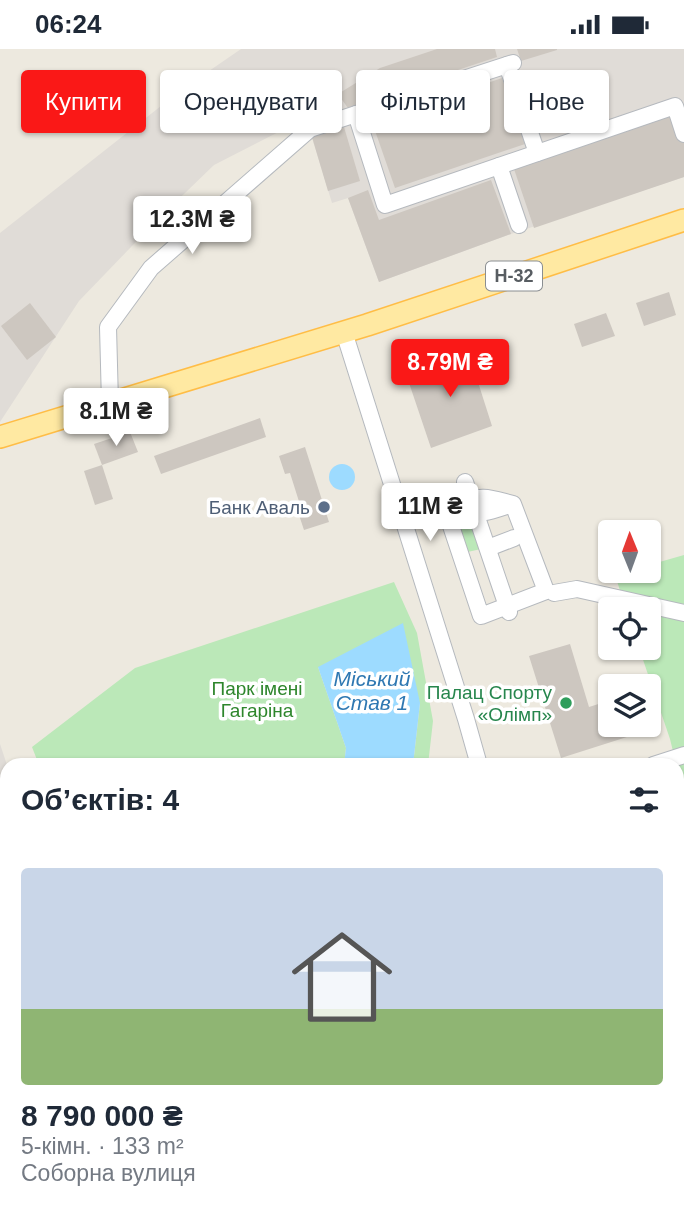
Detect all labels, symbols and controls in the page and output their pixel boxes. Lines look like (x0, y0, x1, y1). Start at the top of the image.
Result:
text: 06:24 (35, 9, 102, 39)
chip: Купити (21, 70, 146, 133)
chip: Орендувати (160, 70, 342, 133)
chip: Фільтри (356, 70, 490, 133)
chip: Нове (504, 70, 609, 133)
pin: 12.3M ₴ (127, 197, 257, 256)
text: 12.3M ₴ (149, 206, 235, 232)
road number: Н-32 (486, 261, 542, 291)
pin: 8.79M ₴ (385, 339, 515, 399)
text: 8.79M ₴ (407, 349, 493, 375)
pin: 8.1M ₴ (59, 389, 173, 448)
text: 8.1M ₴ (80, 398, 152, 424)
pin: 11M ₴ (381, 483, 479, 543)
text: 11M ₴ (397, 493, 463, 519)
place label: Банк Аваль (209, 497, 310, 518)
marker: Банк Аваль (316, 499, 332, 515)
north arrow (598, 520, 662, 583)
map controls (598, 520, 661, 737)
button: locate (598, 597, 661, 660)
water label: Міський Став 1 (334, 667, 411, 714)
button: layers (598, 674, 661, 737)
park label: Парк імені Гагаріна (212, 678, 302, 721)
place label: Палац Спорту «Олімп» (427, 682, 552, 725)
marker: Палац Спорту «Олімп» (558, 695, 574, 711)
icon: filters (625, 781, 663, 819)
text: Об’єктів: 4 (21, 783, 179, 816)
icon: home (279, 914, 405, 1040)
text: 8 790 000 ₴ (21, 1099, 183, 1132)
text: 5-кімн. · 133 m² (21, 1133, 184, 1159)
text: Соборна вулиця (21, 1160, 196, 1186)

